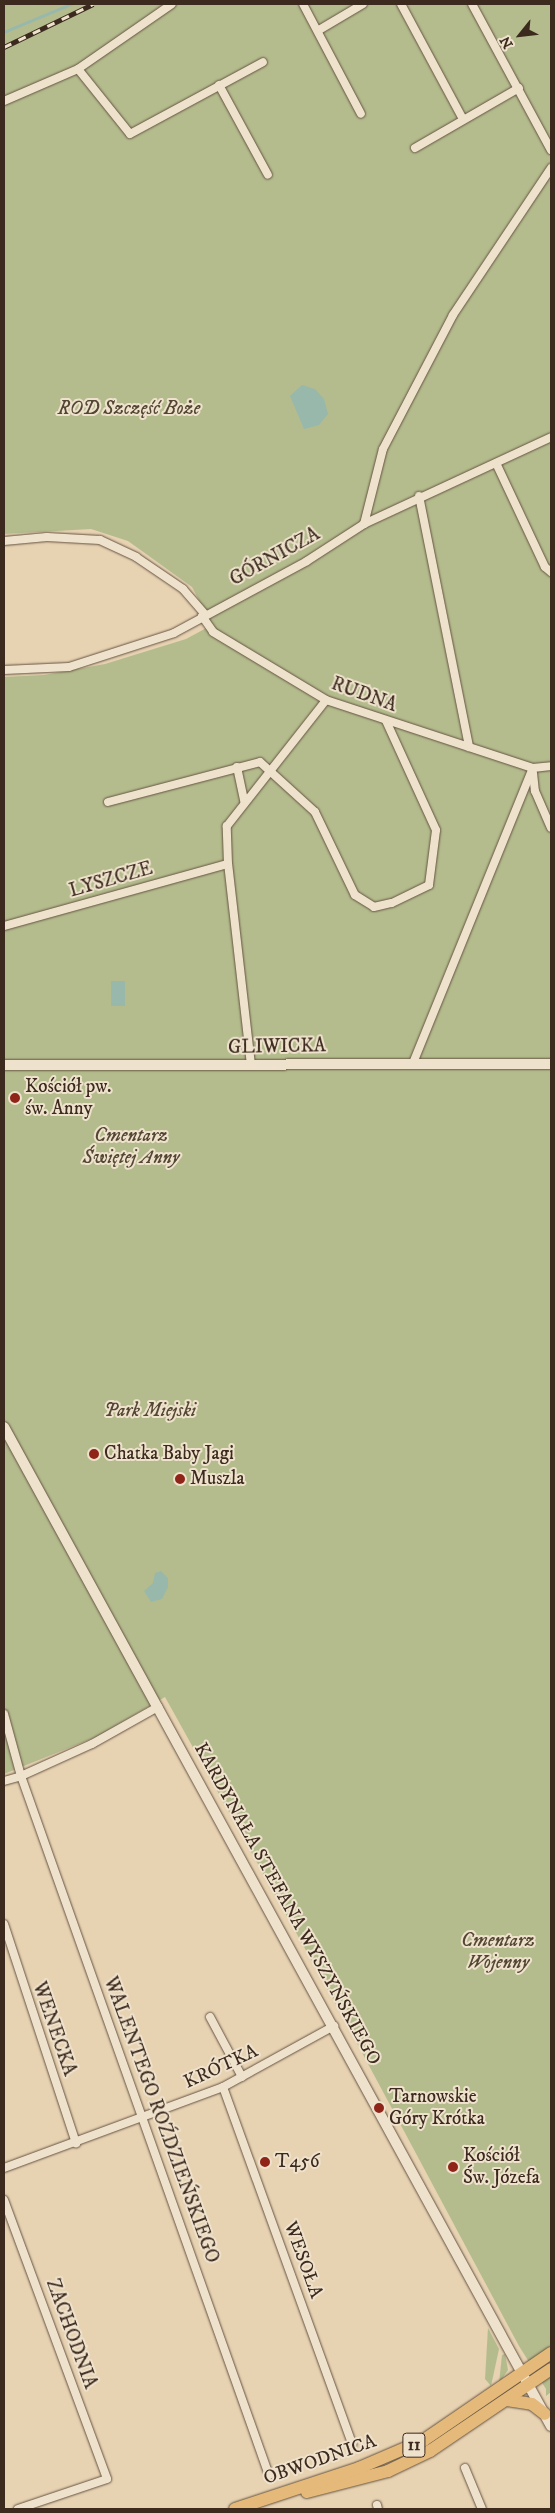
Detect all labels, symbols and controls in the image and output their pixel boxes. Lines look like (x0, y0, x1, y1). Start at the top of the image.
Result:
north arrow (495, 10, 545, 60)
text: N (496, 33, 518, 52)
park label: ROD Szczęść Boże (58, 398, 200, 420)
street label: GÓRNICZA (226, 523, 324, 591)
street label: RUDNA (328, 673, 400, 717)
street label: LYSZCZE (67, 857, 155, 903)
street label: GLIWICKA (228, 1035, 326, 1059)
place label: Kościół pw. św. Anny (25, 1076, 112, 1120)
marker: Kościół pw. św. Anny (9, 1092, 21, 1104)
park label: Cmentarz Świętej Anny (82, 1125, 180, 1169)
park label: Park Miejski (104, 1400, 196, 1422)
place label: Chatka Baby Jagi (104, 1443, 234, 1465)
marker: Chatka Baby Jagi (88, 1448, 100, 1460)
place label: Muszla (190, 1468, 245, 1490)
marker: Muszla (174, 1473, 186, 1485)
street label: KARDYNAŁA STEFANA WYSZYŃSKIEGO (189, 1739, 385, 2069)
park label: Cmentarz Wojenny (461, 1930, 535, 1974)
street label: WALENTEGO ROŹDZIEŃSKIEGO (98, 1974, 224, 2266)
street label: WENECKA (27, 1979, 81, 2079)
street label: KRÓTKA (180, 2040, 262, 2094)
place label: Tarnowskie Góry Krótka (389, 2086, 485, 2130)
marker: Tarnowskie Góry Krótka (373, 2102, 385, 2114)
place label: Kościół Św. Józefa (463, 2145, 540, 2189)
place label: T456 (275, 2151, 320, 2173)
marker: T456 (259, 2156, 271, 2168)
marker: Kościół Św. Józefa (447, 2161, 459, 2173)
street label: WESOŁA (279, 2218, 327, 2302)
street label: ZACHODNIA (41, 2276, 101, 2392)
street label: OBWODNICA (261, 2430, 379, 2490)
road number: 11 (402, 2430, 426, 2460)

